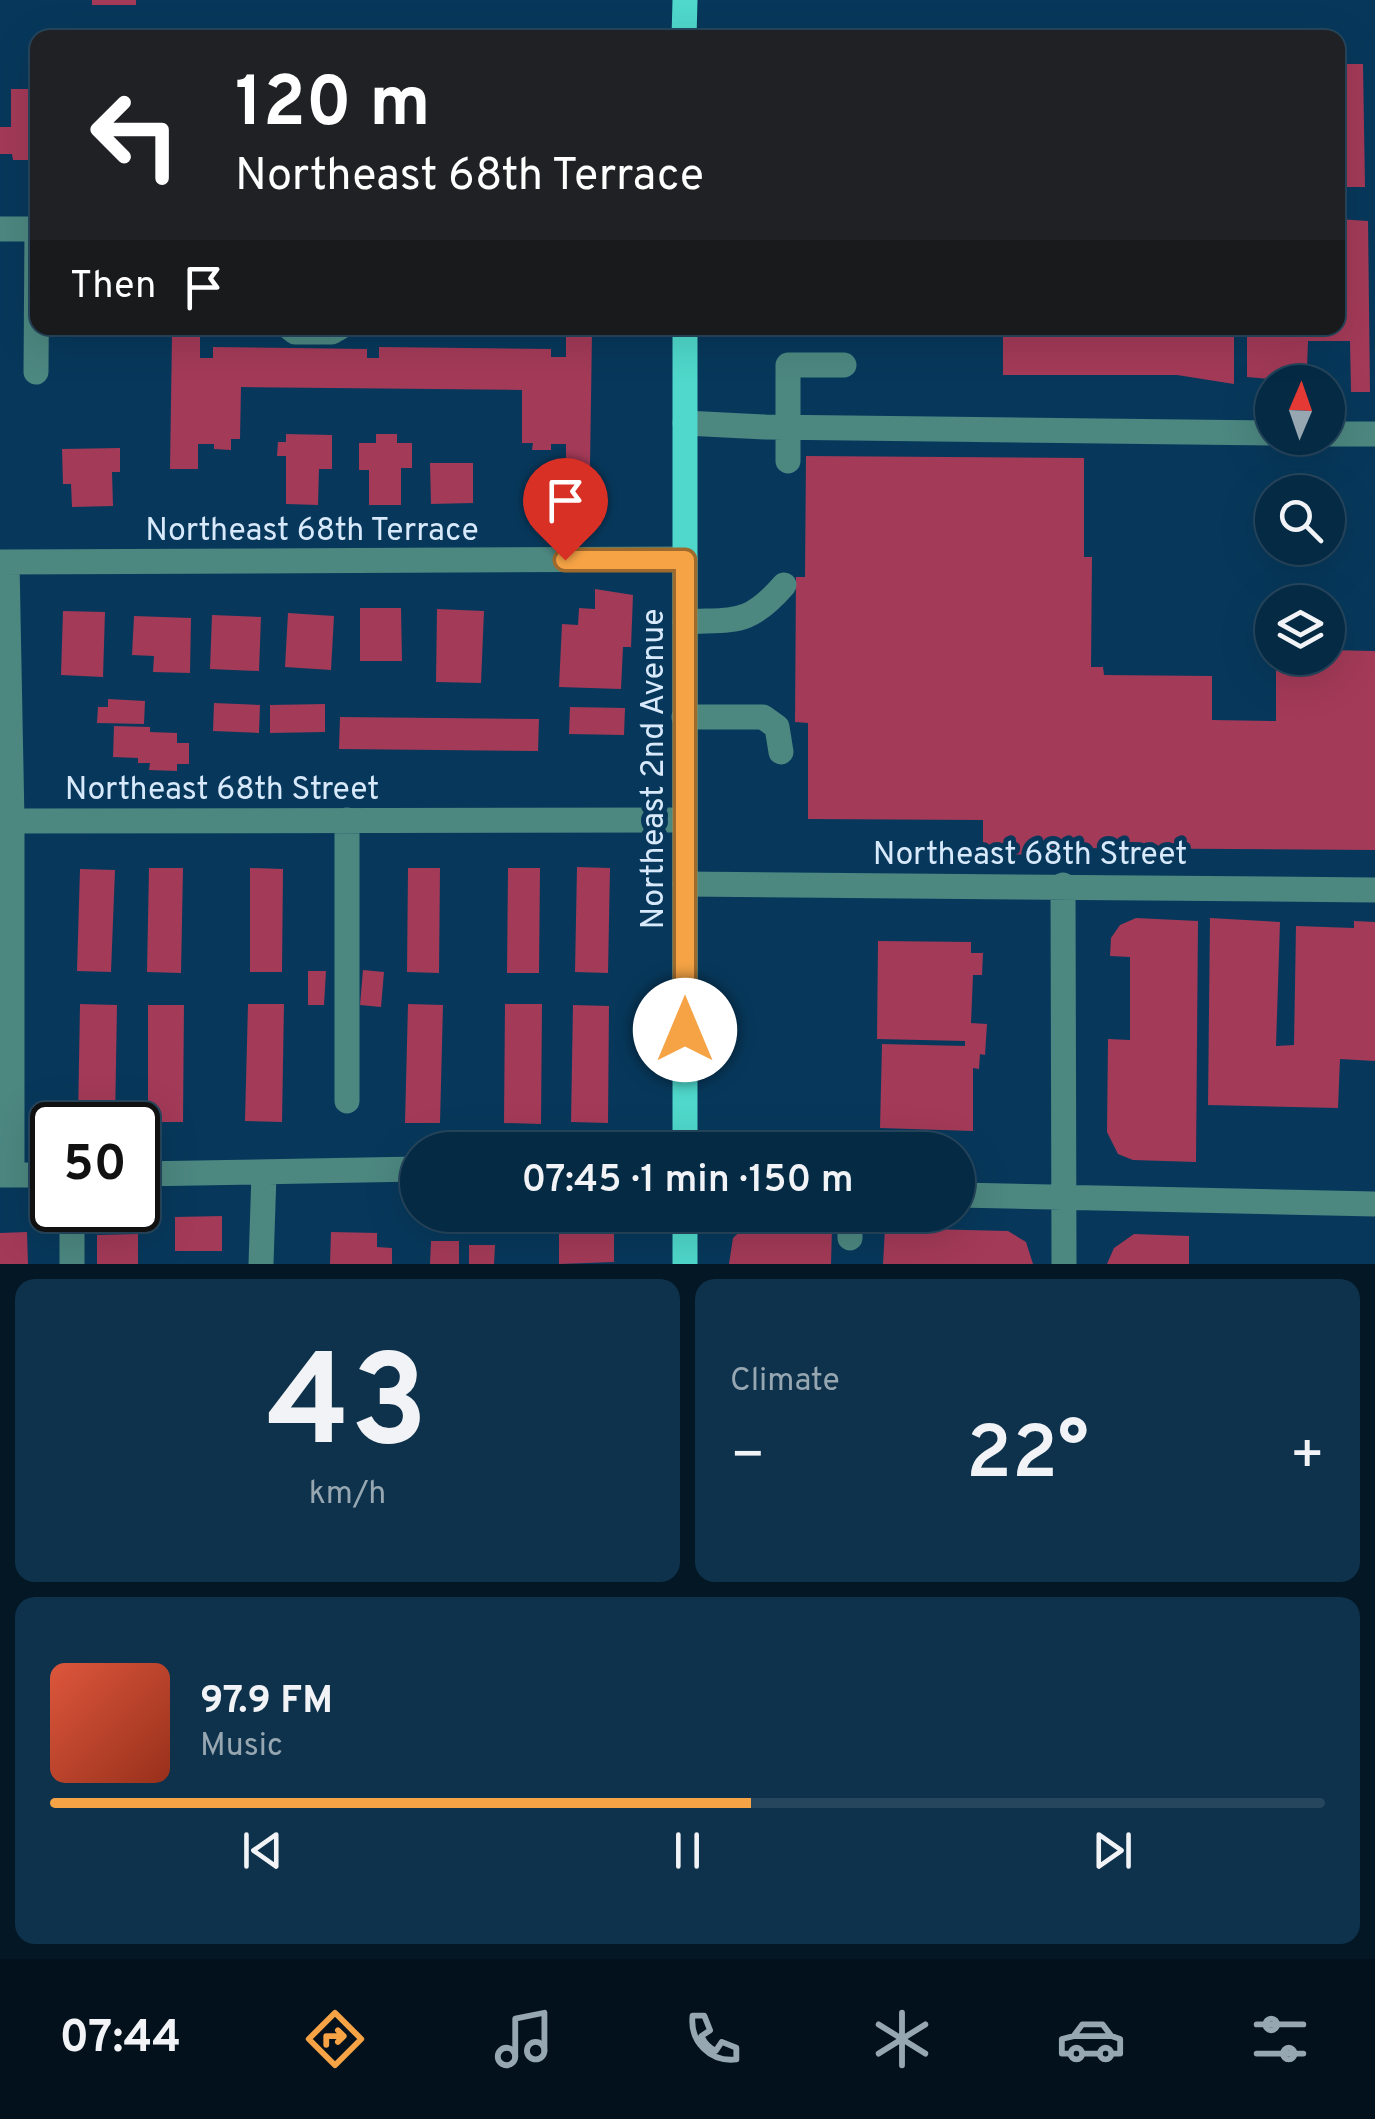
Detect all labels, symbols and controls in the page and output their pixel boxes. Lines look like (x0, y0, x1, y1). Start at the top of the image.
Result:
text: 120 m (235, 62, 431, 151)
icon: left (70, 70, 200, 200)
text: Northeast 68th Terrace (235, 149, 704, 206)
icon: arrive (176, 260, 231, 315)
text: Then (70, 263, 156, 312)
north arrow (1255, 365, 1345, 455)
map controls (1255, 365, 1345, 675)
pin (523, 458, 608, 561)
icon: arrive (538, 473, 593, 528)
button: search (1255, 475, 1345, 565)
street label: Northeast 68th Terrace (145, 512, 479, 552)
button: layers (1255, 585, 1345, 675)
street label: Northeast 2nd Avenue (635, 609, 675, 929)
street label: Northeast 68th Street (65, 771, 379, 811)
street label: Northeast 68th Street (873, 836, 1187, 876)
position arrow (633, 978, 737, 1082)
speed limit sign: 50 (30, 1102, 160, 1232)
text: 07:45 · 1 min · 150 m (521, 1157, 854, 1206)
text: 43 (267, 1327, 428, 1492)
text: Climate (730, 1362, 840, 1402)
text: 22° (966, 1410, 1089, 1505)
text: − (730, 1423, 765, 1493)
text: + (1290, 1423, 1325, 1493)
text: km/h (309, 1475, 386, 1515)
text: 97.9 FM (200, 1678, 333, 1727)
text: Music (200, 1727, 283, 1767)
icon: previous (235, 1823, 290, 1878)
icon: pause (660, 1823, 715, 1878)
icon: next (1085, 1823, 1140, 1878)
icon: directions (300, 2004, 370, 2074)
icon: music (489, 2004, 559, 2074)
icon: phone (678, 2004, 748, 2074)
icon: climate (867, 2004, 937, 2074)
icon: car (1056, 2004, 1126, 2074)
icon: filters (1245, 2004, 1315, 2074)
text: 07:44 (60, 2011, 181, 2068)

